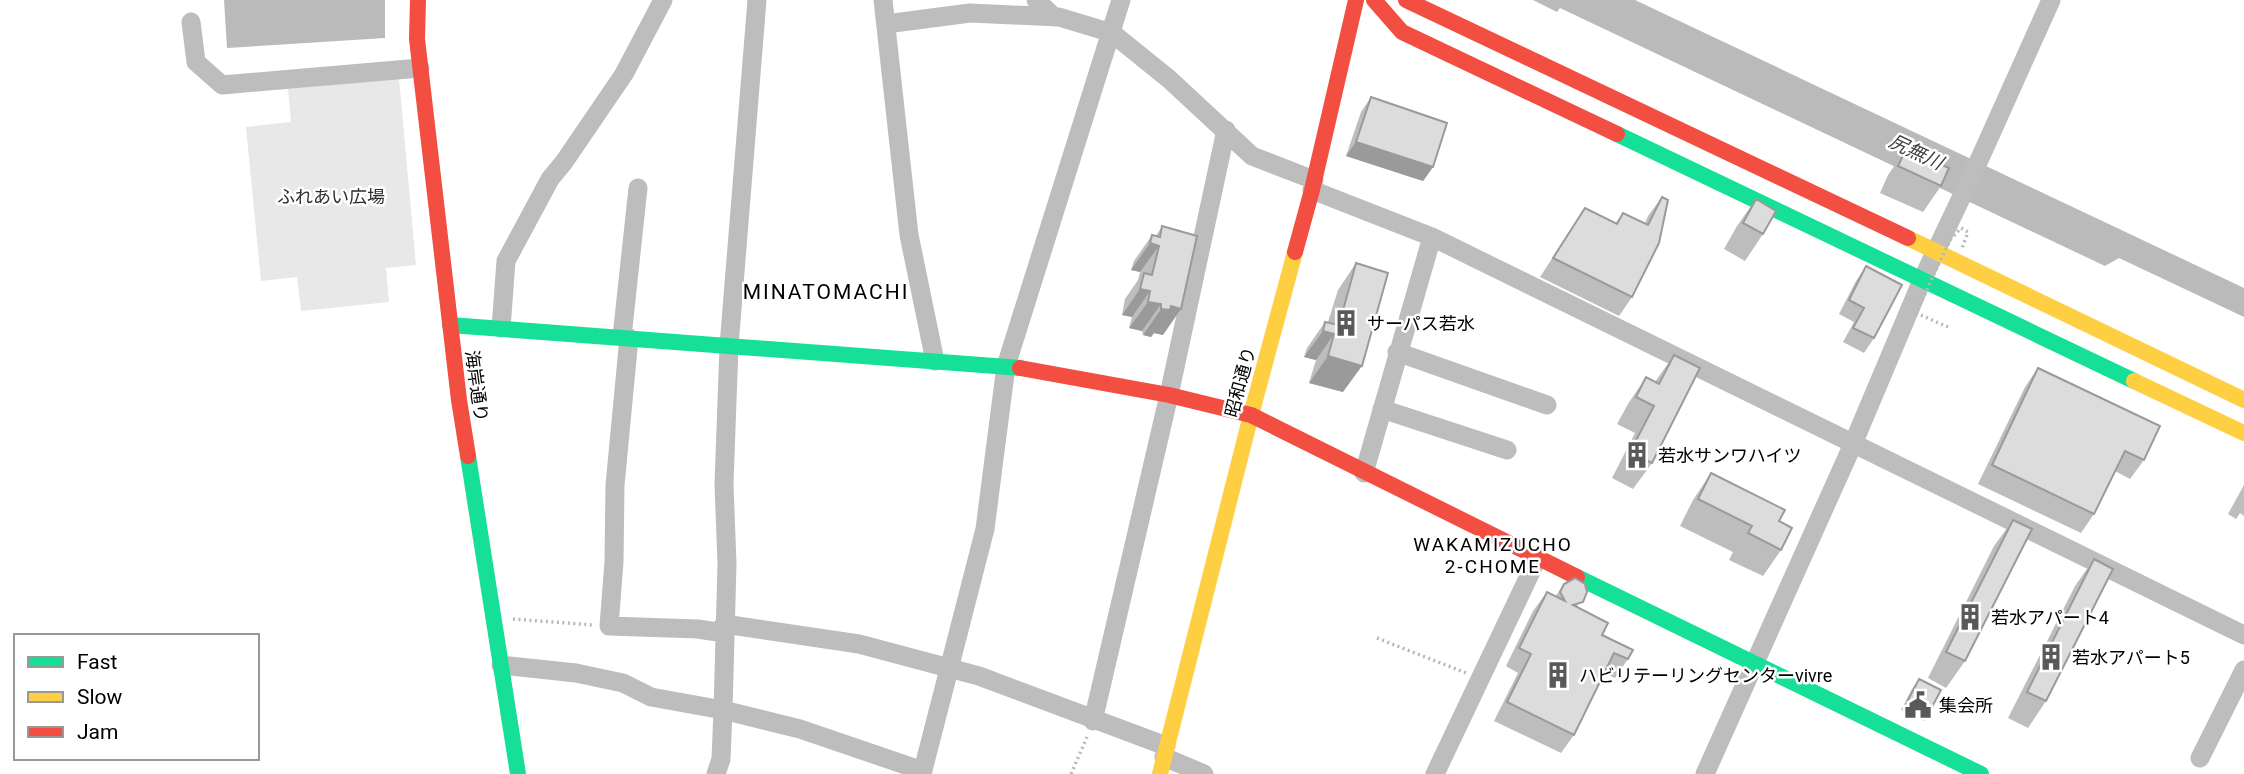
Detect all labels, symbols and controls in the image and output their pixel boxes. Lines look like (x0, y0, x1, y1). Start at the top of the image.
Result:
water label: 尻無川 (1885, 130, 1948, 175)
park label: ふれあい広場 (277, 186, 385, 207)
district label: MINATOMACHI (743, 280, 909, 304)
building icon: サーパス若水 (1331, 308, 1361, 338)
place label: サーパス若水 (1367, 313, 1475, 334)
street label: 昭和通り (1221, 345, 1259, 419)
street label: 海岸通り (462, 349, 492, 423)
building icon: 若水サンワハイツ (1622, 440, 1652, 470)
place label: 若水サンワハイツ (1658, 445, 1801, 466)
district label: WAKAMIZUCHO 2-CHOME (1413, 533, 1573, 578)
building icon: 若水アパート4 (1955, 602, 1985, 632)
place label: 若水アパート4 (1991, 607, 2109, 628)
legend (14, 634, 259, 760)
building icon: 若水アパート5 (2036, 642, 2066, 672)
place label: 若水アパート5 (2072, 647, 2190, 668)
text: Fast (77, 650, 118, 674)
building icon: ハビリテーリングセンターvivre (1543, 660, 1573, 690)
place label: ハビリテーリングセンターvivre (1579, 665, 1832, 686)
text: Slow (77, 685, 123, 709)
public building icon: 集会所 (1903, 690, 1933, 720)
place label: 集会所 (1939, 695, 1993, 716)
text: Jam (77, 720, 118, 744)

